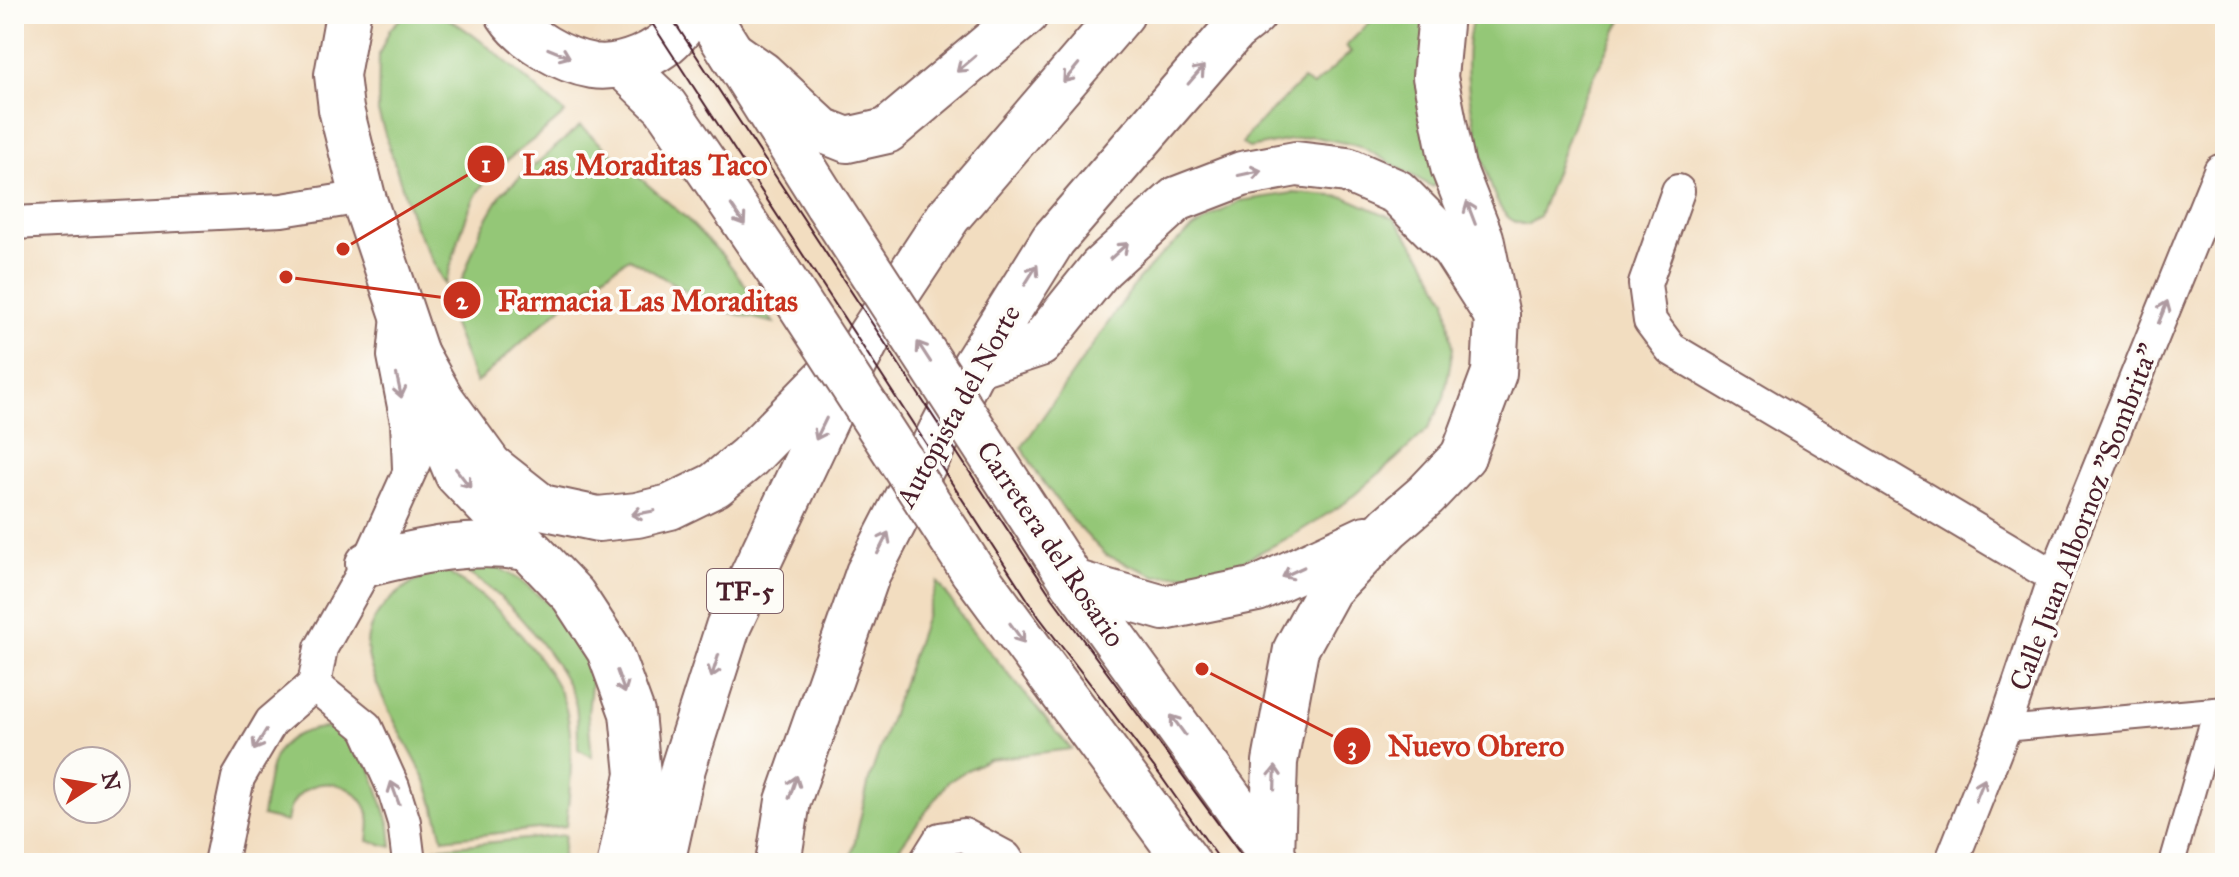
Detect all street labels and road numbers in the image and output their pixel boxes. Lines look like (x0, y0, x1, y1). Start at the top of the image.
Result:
street label: Autopista del Norte (887, 299, 1028, 514)
street label: Calle Juan Albornoz "Sombrita" (2002, 339, 2166, 695)
street label: Carretera del Rosario (969, 434, 1133, 654)
road number: TF-5 (707, 569, 783, 613)

